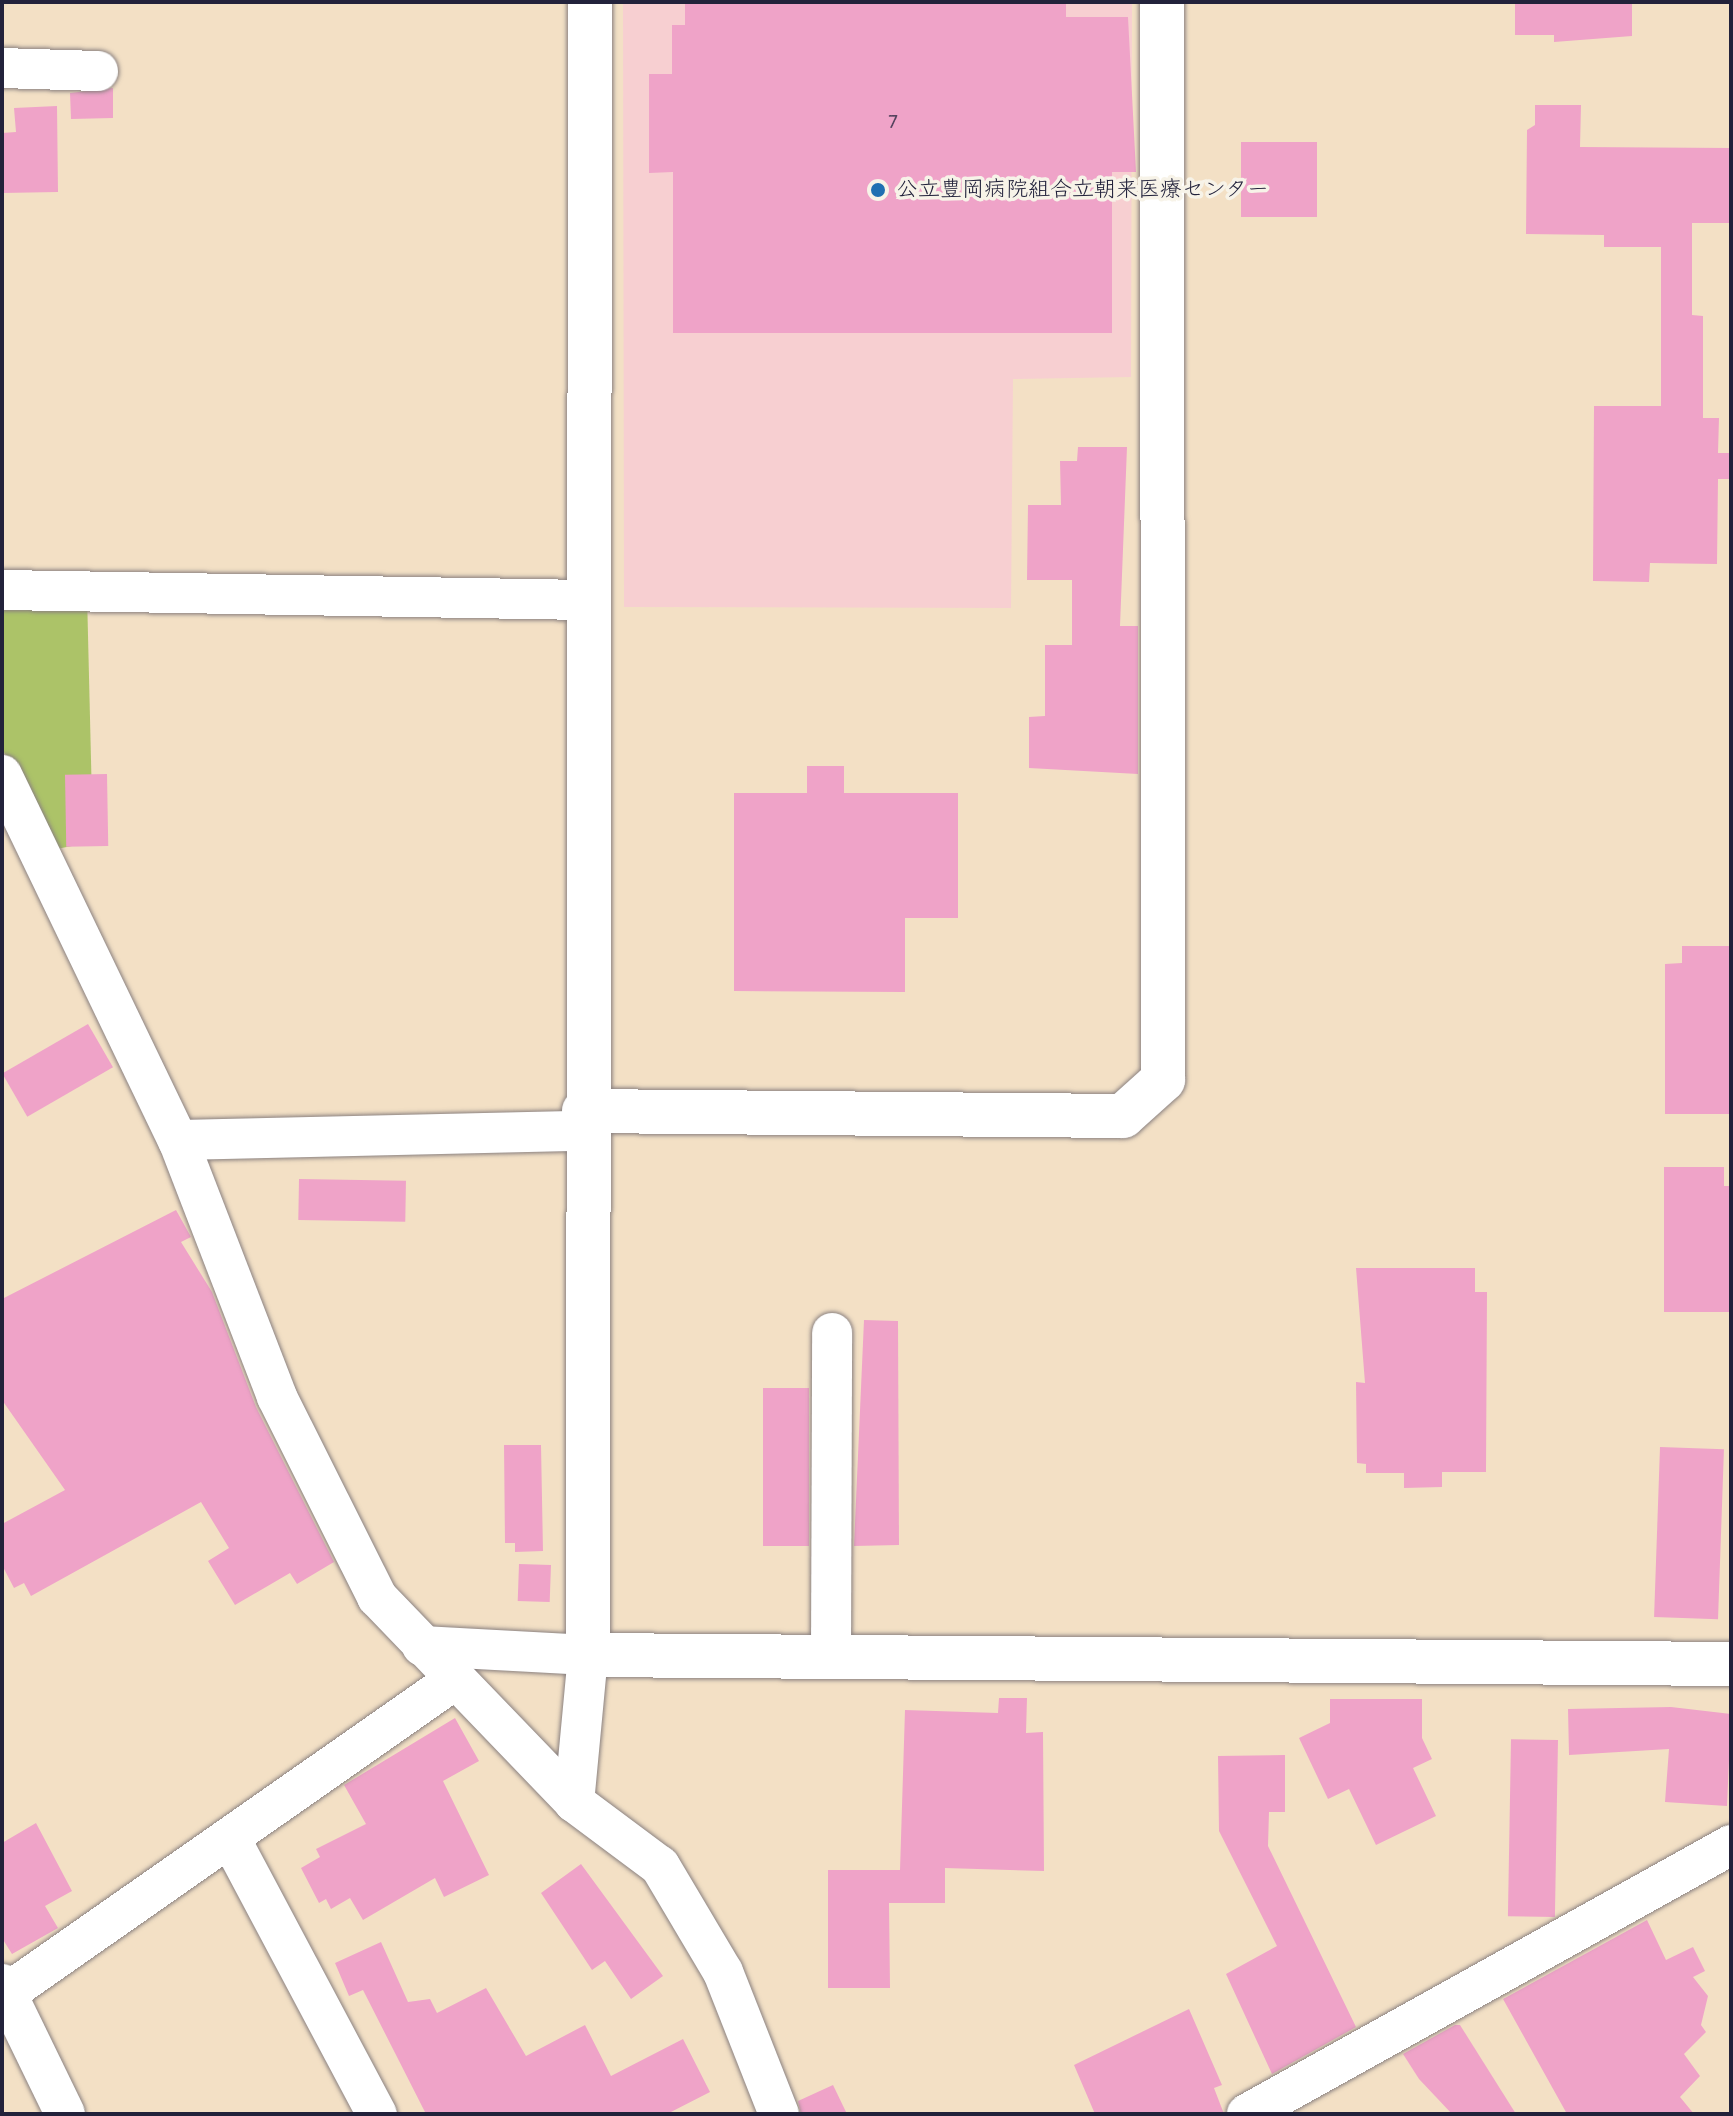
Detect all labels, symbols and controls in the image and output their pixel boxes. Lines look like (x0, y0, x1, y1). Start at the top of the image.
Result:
house number: 7 (888, 112, 898, 134)
place label: 公立豊岡病院組合立朝来医療センター (896, 177, 1270, 203)
marker: 公立豊岡病院組合立朝来医療センター (867, 179, 889, 201)

